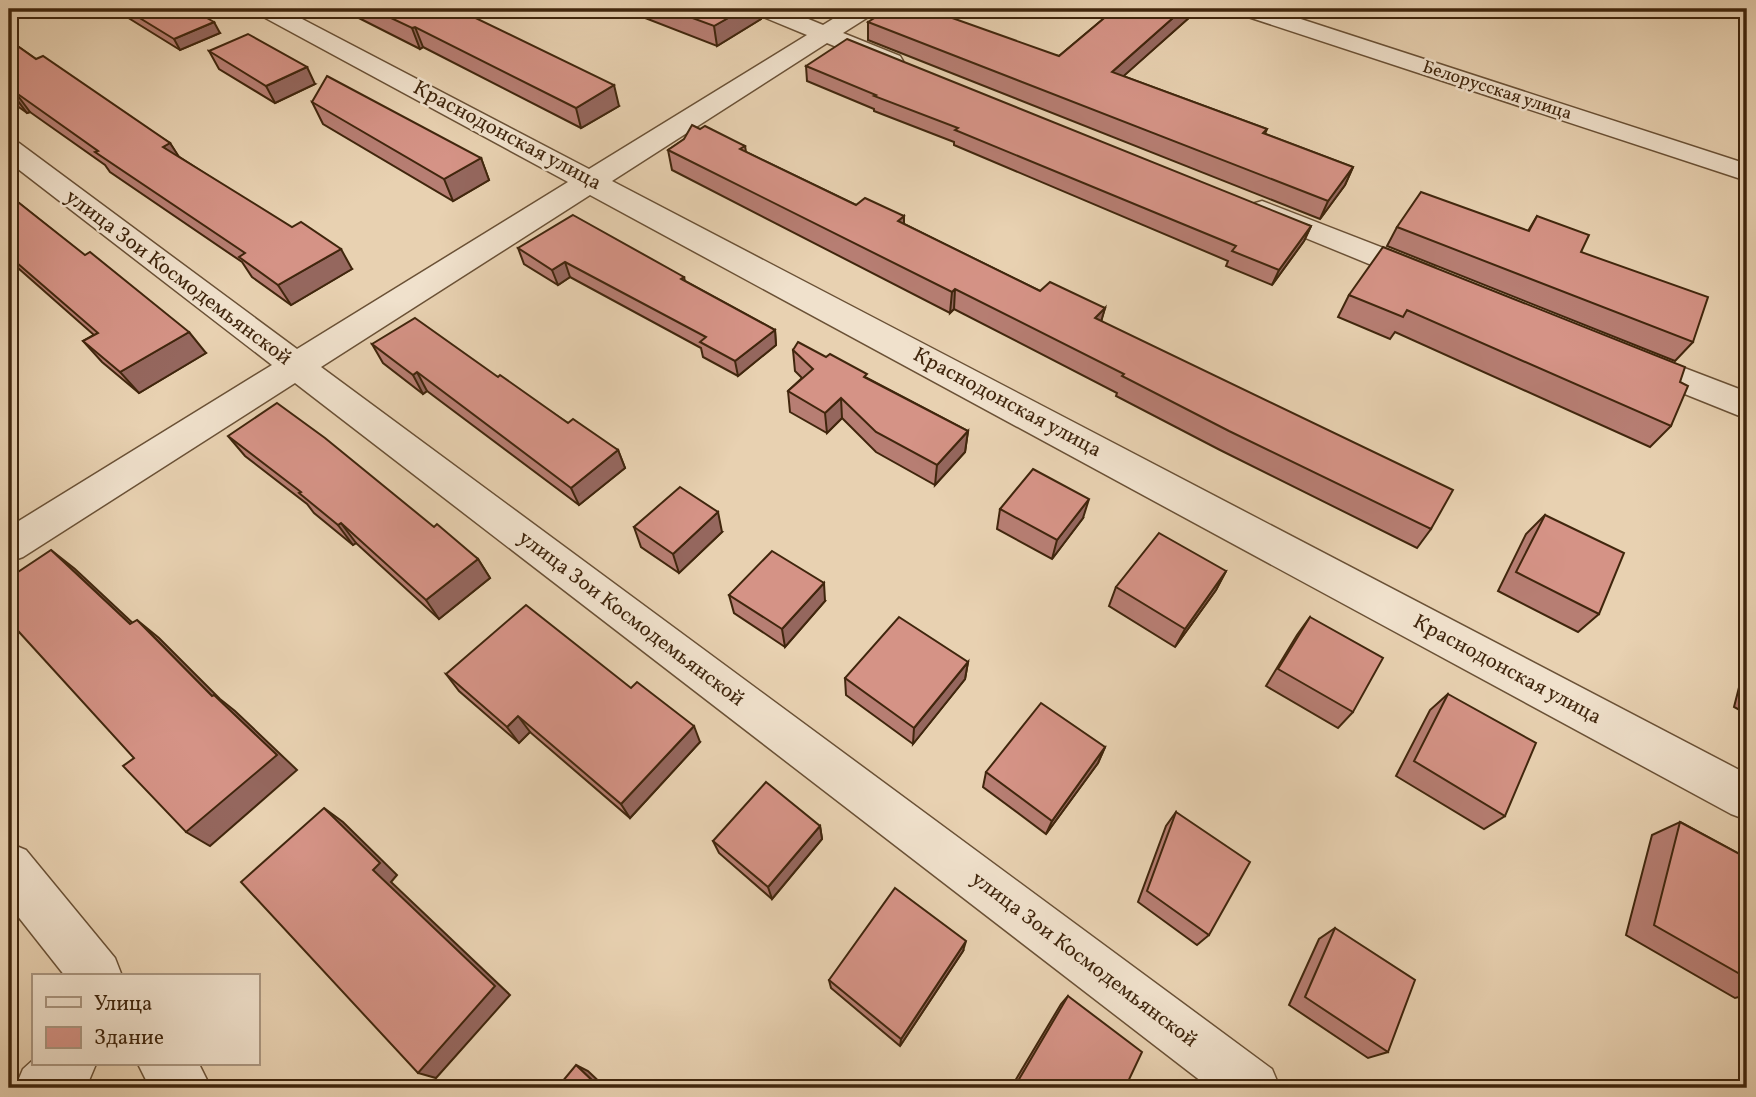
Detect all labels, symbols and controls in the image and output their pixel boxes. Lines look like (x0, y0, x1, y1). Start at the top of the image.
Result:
street label: Белорусская улица (1419, 55, 1575, 127)
street label: Краснодонская улица (408, 74, 606, 198)
street label: улица Зои Космодемьянской (59, 183, 298, 373)
street label: Краснодонская улица (908, 341, 1106, 465)
street label: улица Зои Космодемьянской (512, 524, 751, 714)
street label: Краснодонская улица (1408, 608, 1606, 732)
street label: улица Зои Космодемьянской (965, 865, 1204, 1055)
legend (32, 974, 259, 1066)
text: Улица (94, 990, 152, 1019)
text: Здание (94, 1024, 164, 1053)

